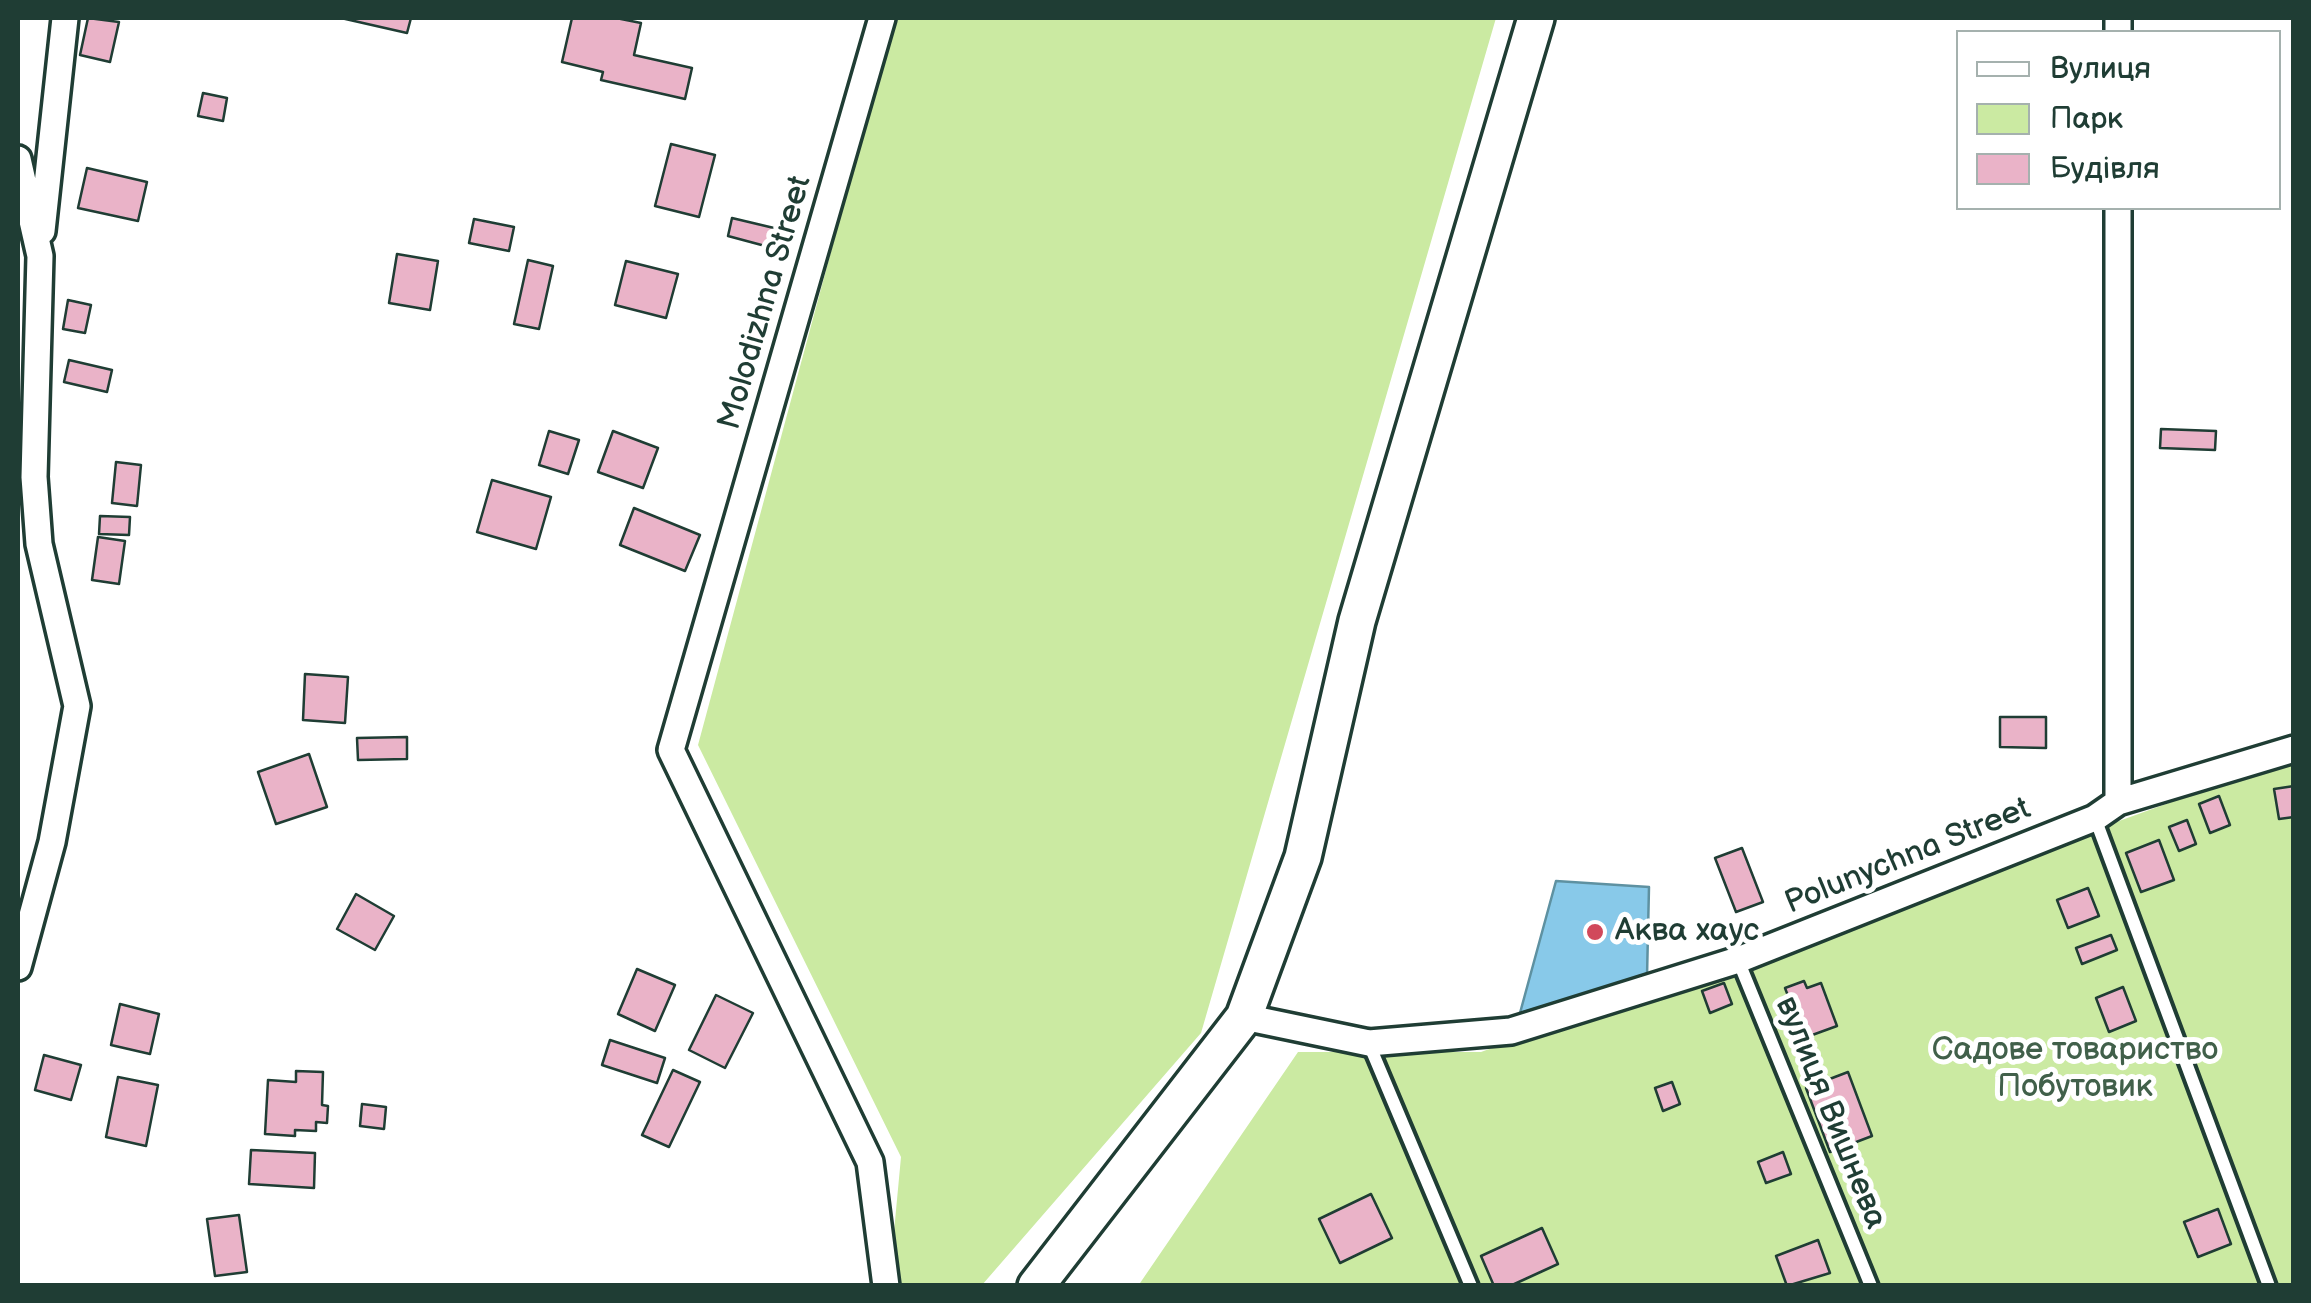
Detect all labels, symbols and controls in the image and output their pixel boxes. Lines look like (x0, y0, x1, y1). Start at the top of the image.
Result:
legend (1956, 30, 2281, 210)
text: Вулиця (2050, 51, 2151, 87)
text: Парк (2050, 101, 2123, 137)
text: Будівля (2050, 151, 2160, 187)
street label: Molodizhna Street (711, 172, 821, 434)
street label: Polunychna Street (1780, 790, 2036, 924)
place label: Аква хаус (1615, 913, 1759, 951)
marker: Аква хаус (1584, 921, 1606, 943)
street label: вулиця Вишнева (1766, 991, 1894, 1235)
park label: Садове товариство Побутовик (1932, 1032, 2218, 1107)

